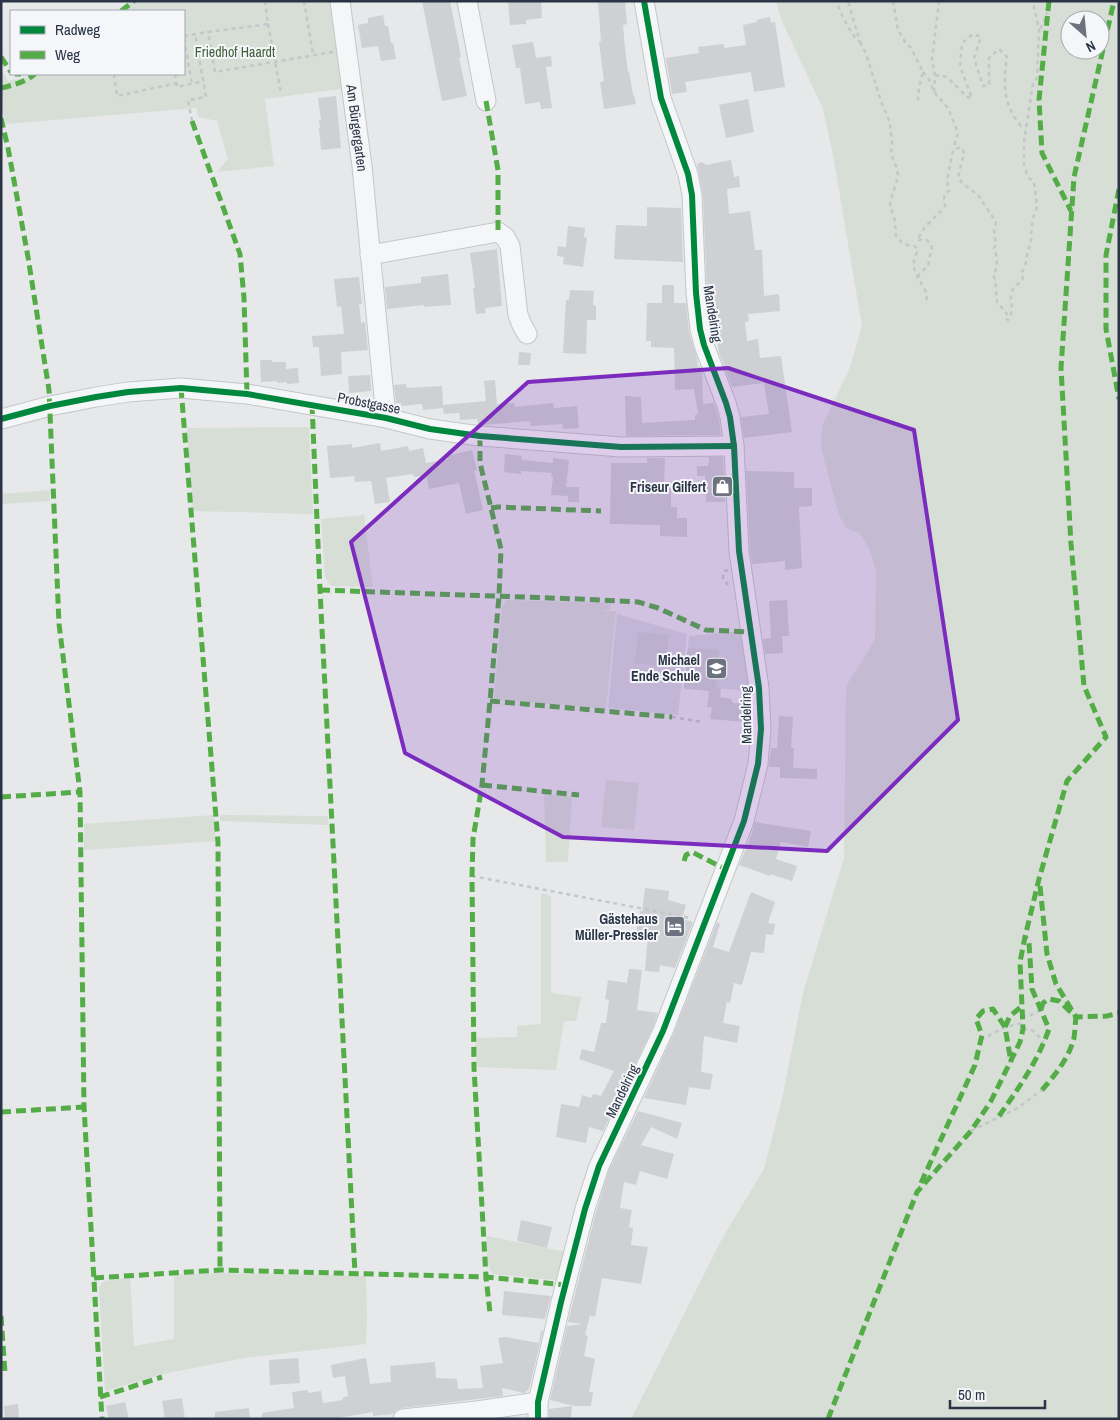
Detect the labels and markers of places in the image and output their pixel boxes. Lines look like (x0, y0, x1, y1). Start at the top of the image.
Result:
shop icon: Friseur Gilfert (710, 475, 734, 499)
place label: Friseur Gilfert (630, 478, 706, 496)
place label: Michael Ende Schule (631, 651, 700, 685)
school or university icon: Michael Ende Schule (704, 656, 728, 680)
place label: Gästehaus Müller-Pressler (575, 910, 659, 944)
hotel icon: Gästehaus Müller-Pressler (662, 915, 686, 939)

